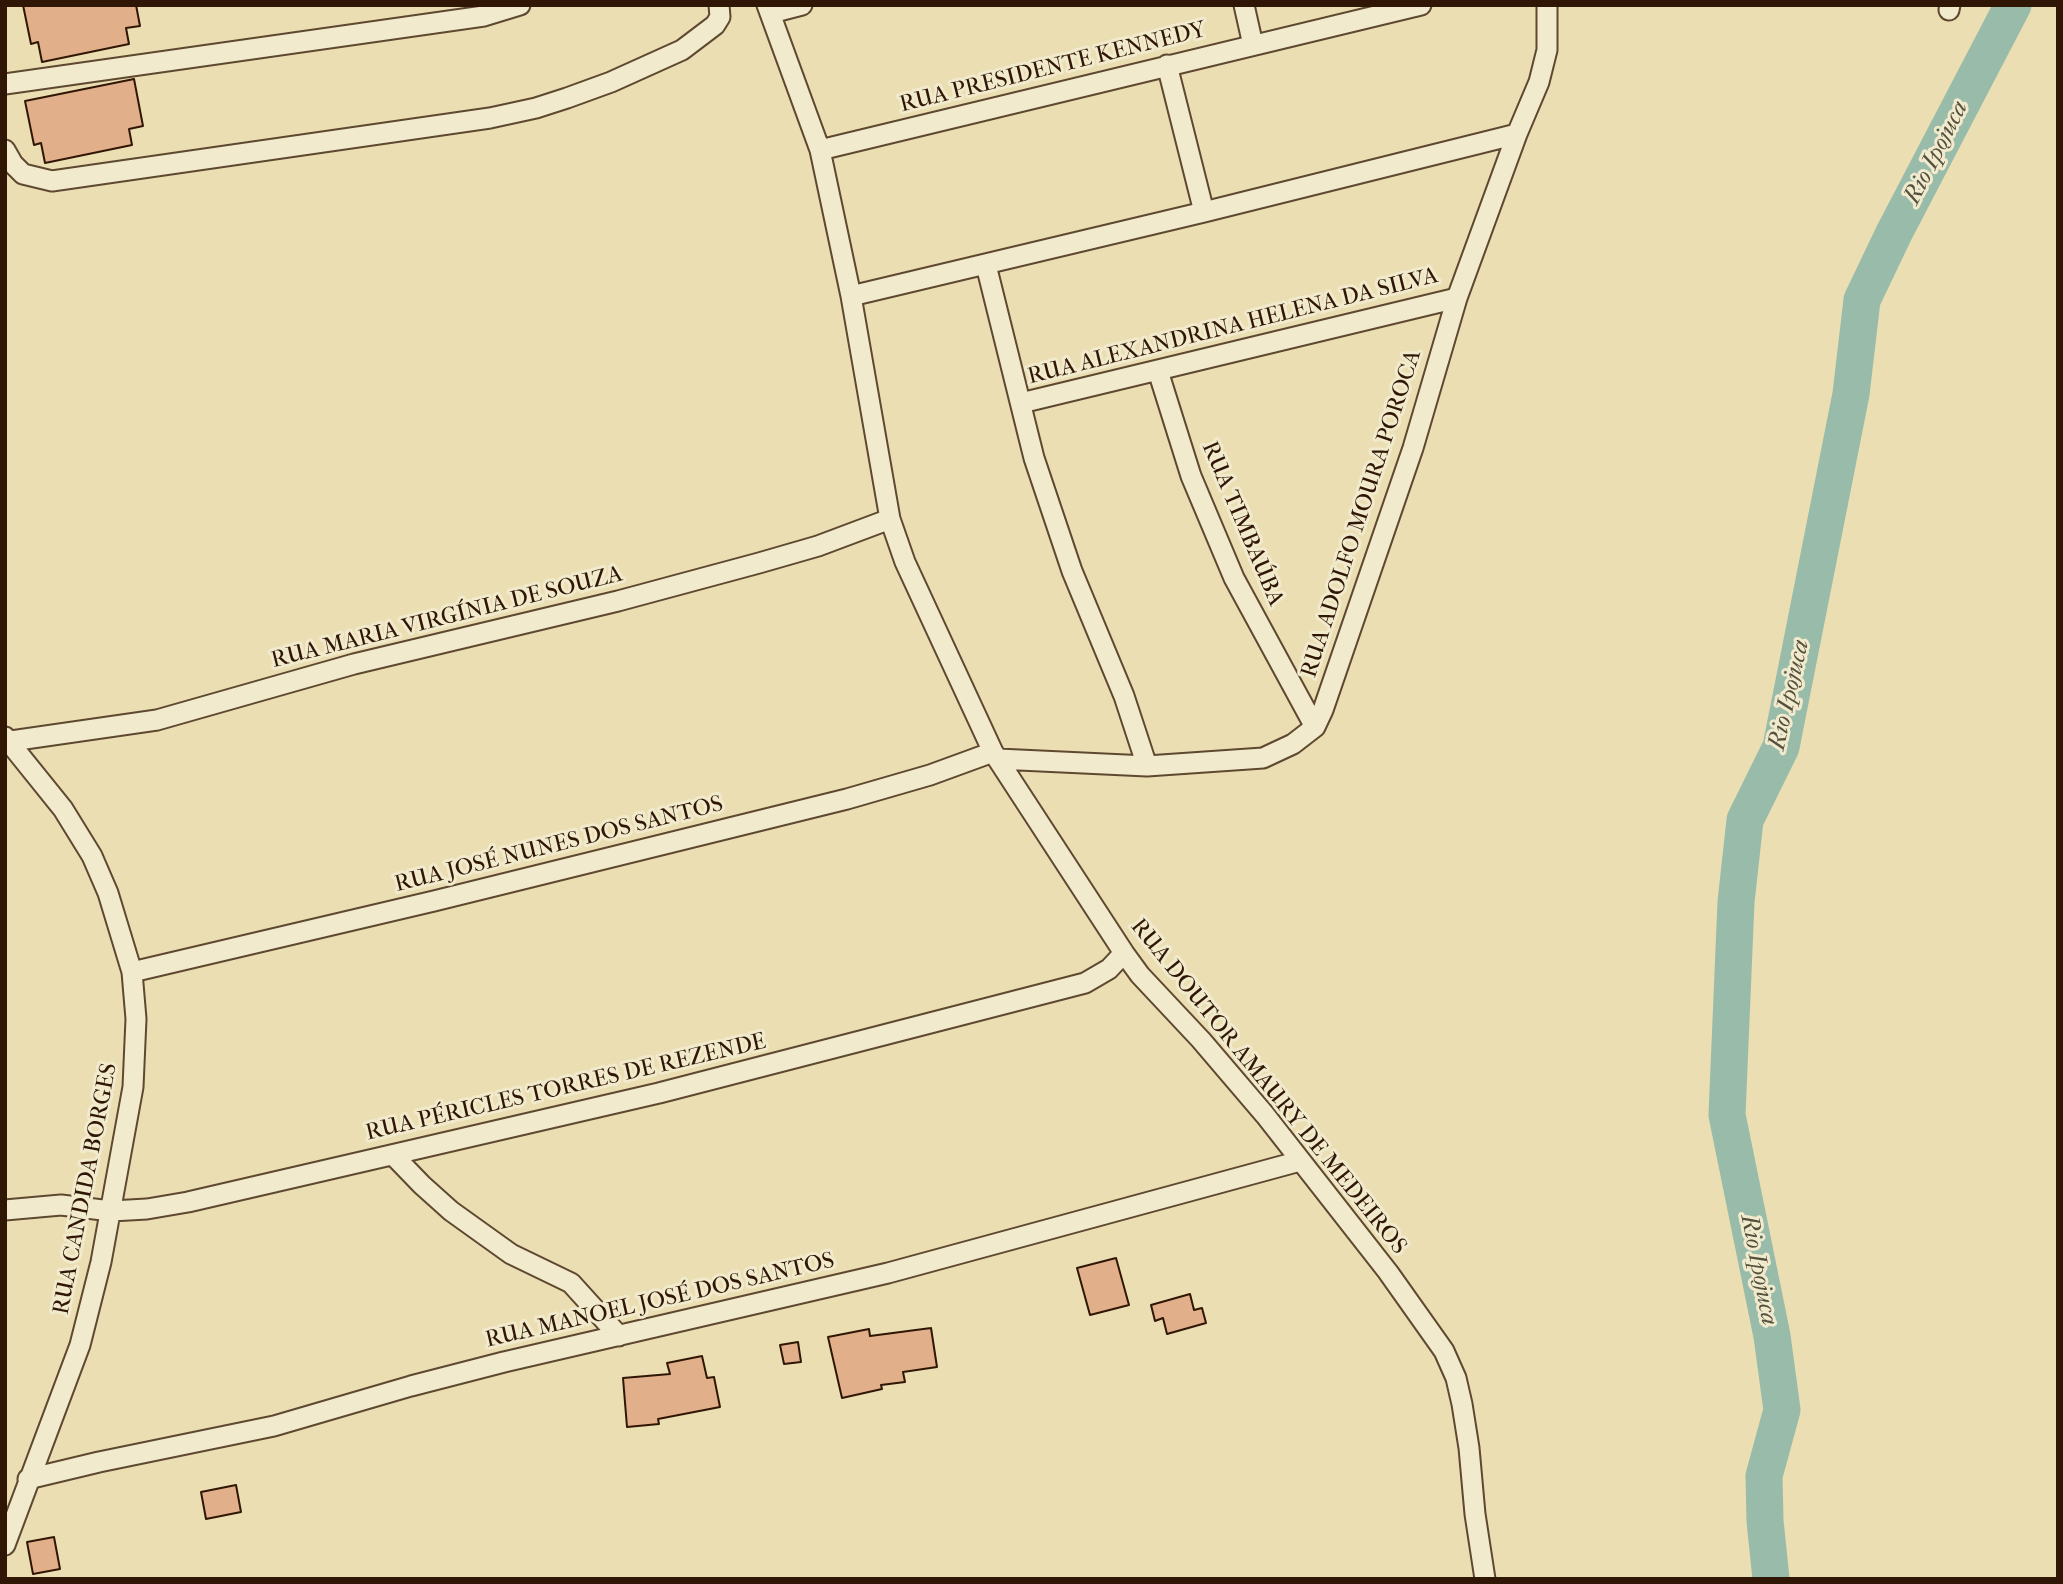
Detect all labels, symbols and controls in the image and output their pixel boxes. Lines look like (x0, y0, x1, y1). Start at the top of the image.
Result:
street label: RUA PRESIDENTE KENNEDY (897, 17, 1209, 119)
water label: Rio Ipojuca (1899, 97, 1975, 209)
street label: RUA ALEXANDRINA HELENA DA SILVA (1025, 263, 1441, 391)
street label: RUA ADOLFO MOURA POROCA (1296, 347, 1428, 681)
street label: RUA TIMBAÚBA (1195, 438, 1289, 610)
street label: RUA MARIA VIRGÍNIA DE SOUZA (269, 561, 625, 675)
water label: Rio Ipojuca (1763, 637, 1817, 753)
street label: RUA JOSÉ NUNES DOS SANTOS (392, 791, 726, 899)
street label: RUA DOUTOR AMAURY DE MEDEIROS (1124, 914, 1412, 1260)
street label: RUA PÉRICLES TORRES DE REZENDE (363, 1028, 769, 1148)
street label: RUA CANDIDA BORGES (48, 1061, 124, 1317)
water label: Rio Ipojuca (1733, 1212, 1783, 1328)
street label: RUA MANOEL JOSÉ DOS SANTOS (483, 1247, 837, 1355)

